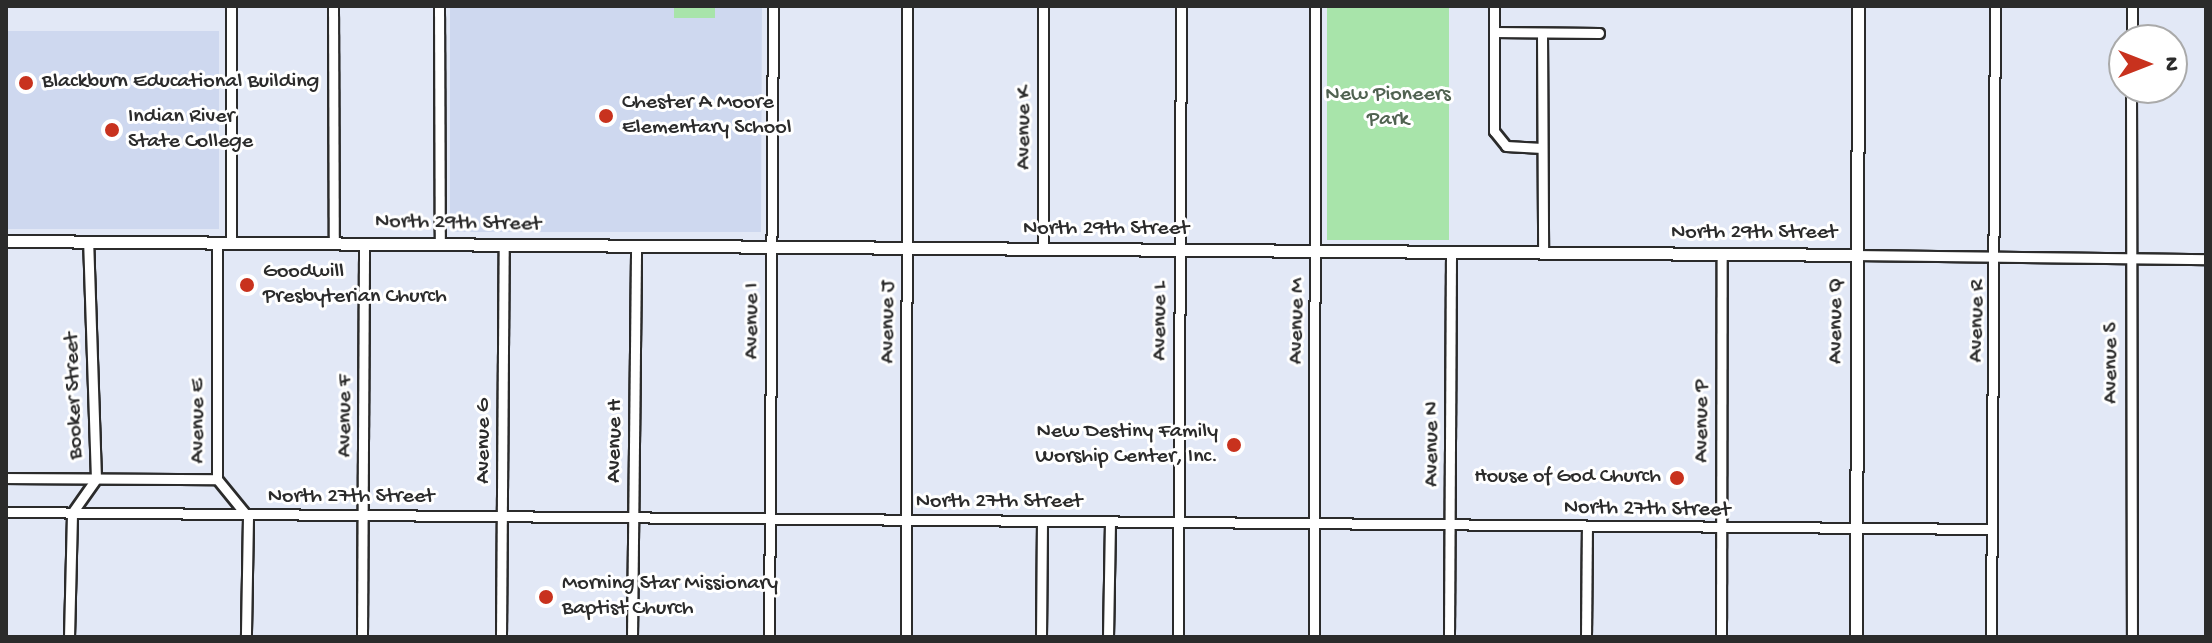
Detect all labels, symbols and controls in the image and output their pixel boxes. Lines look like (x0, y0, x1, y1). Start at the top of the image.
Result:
north arrow (2108, 24, 2188, 104)
text: N (2157, 57, 2183, 71)
place label: Blackburn Educational Building (42, 70, 319, 96)
marker: Blackburn Educational Building (17, 74, 35, 92)
park label: New Pioneers Park (1325, 82, 1451, 134)
street label: Avenue K (1012, 86, 1038, 170)
place label: Chester A Moore Elementary School (622, 90, 792, 142)
place label: Indian River State College (128, 104, 253, 156)
marker: Chester A Moore Elementary School (597, 107, 615, 125)
marker: Indian River State College (103, 121, 121, 139)
street label: North 29th Street (375, 209, 541, 239)
street label: North 29th Street (1023, 217, 1189, 243)
street label: North 29th Street (1671, 221, 1837, 247)
place label: Goodwill Presbyterian Church (263, 259, 447, 310)
marker: Goodwill Presbyterian Church (238, 276, 256, 294)
street label: Avenue M (1284, 277, 1312, 365)
street label: Avenue Q (1824, 278, 1850, 364)
street label: Avenue R (1964, 279, 1992, 363)
street label: Avenue J (876, 280, 902, 364)
street label: Avenue L (1148, 281, 1174, 361)
street label: Avenue I (740, 283, 766, 359)
street label: Avenue S (2099, 322, 2125, 404)
street label: Booker Street (60, 332, 90, 460)
street label: Avenue F (333, 375, 359, 457)
street label: Avenue E (186, 378, 212, 464)
street label: Avenue P (1690, 379, 1716, 463)
street label: Avenue G (472, 398, 498, 484)
street label: Avenue H (602, 399, 630, 483)
street label: Avenue N (1420, 401, 1446, 487)
place label: New Destiny Family Worship Center, Inc. (1035, 419, 1218, 470)
marker: New Destiny Family Worship Center, Inc. (1225, 436, 1243, 454)
place label: House of God Church (1474, 465, 1661, 491)
marker: House of God Church (1668, 469, 1686, 487)
street label: North 27th Street (268, 485, 434, 511)
street label: North 27th Street (916, 490, 1082, 516)
street label: North 27th Street (1564, 495, 1730, 525)
place label: Morning Star Missionary Baptist Church (562, 571, 778, 622)
marker: Morning Star Missionary Baptist Church (537, 588, 555, 606)

